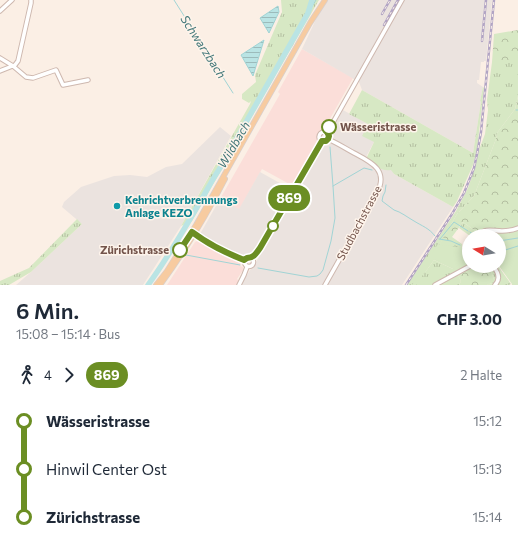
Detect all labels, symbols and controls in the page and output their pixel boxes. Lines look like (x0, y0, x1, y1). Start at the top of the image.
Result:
water label: Schwarzbach (178, 12, 229, 81)
water label: Wildbach (214, 119, 252, 170)
marker: Wässeristrasse (321, 119, 337, 135)
place label: Wässeristrasse (340, 120, 416, 133)
street label: Studbachstrasse (333, 183, 384, 262)
line badge: 869 (266, 185, 312, 211)
text: 869 (276, 189, 302, 206)
place label: Kehrichtverbrennungs Anlage KEZO (125, 193, 238, 219)
marker: Kehrichtverbrennungs Anlage KEZO (112, 201, 122, 211)
unlabelled marker (267, 220, 279, 232)
north arrow (462, 229, 506, 273)
map controls (462, 229, 506, 273)
marker: Zürichstrasse (172, 242, 188, 258)
place label: Zürichstrasse (100, 243, 169, 256)
text: 6 Min. (16, 297, 79, 324)
text: CHF 3.00 (437, 310, 502, 328)
text: 15:08 – 15:14 · Bus (16, 326, 120, 342)
icon: walk (16, 364, 38, 386)
icon: forward (58, 364, 80, 386)
text: 869 (94, 366, 120, 383)
text: 4 (44, 367, 52, 383)
text: 2 Halte (460, 367, 502, 383)
text: Wässeristrasse (46, 412, 150, 430)
text: 15:12 (473, 413, 502, 429)
text: Hinwil Center Ost (46, 460, 167, 478)
text: 15:13 (473, 461, 502, 477)
text: Zürichstrasse (46, 508, 140, 526)
text: 15:14 (473, 509, 502, 525)

